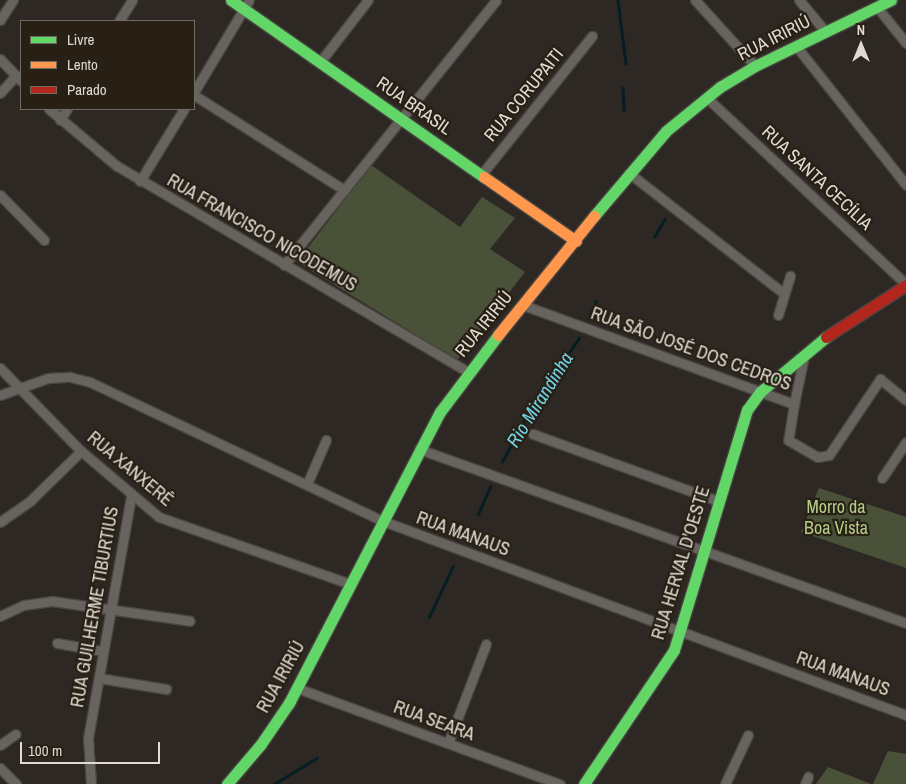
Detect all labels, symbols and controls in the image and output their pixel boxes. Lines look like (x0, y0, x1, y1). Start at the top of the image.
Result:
street label: RUA IRIRIÚ (734, 10, 814, 66)
legend (20, 20, 195, 110)
north arrow (836, 20, 886, 70)
text: N (857, 21, 865, 39)
text: Livre (67, 29, 94, 50)
street label: RUA CORUPAITI (480, 44, 568, 146)
text: Lento (67, 54, 98, 75)
street label: RUA BRASIL (372, 72, 456, 140)
text: Parado (67, 79, 107, 100)
street label: RUA SANTA CECÍLIA (757, 121, 877, 235)
street label: RUA FRANCISCO NICODEMUS (163, 170, 361, 296)
street label: RUA IRIRIÚ (451, 286, 517, 362)
street label: RUA SÃO JOSÉ DOS CEDROS (587, 303, 795, 395)
water label: Rio Mirandinha (502, 348, 578, 452)
street label: RUA XANXERÊ (83, 427, 177, 511)
street label: RUA HERVAL D'OESTE (647, 483, 715, 643)
park label: Morro da Boa Vista (804, 497, 868, 540)
street label: RUA GUILHERME TIBURTIUS (67, 504, 123, 710)
street label: RUA MANAUS (413, 507, 513, 561)
street label: RUA IRIRIÚ (252, 637, 310, 717)
street label: RUA MANAUS (793, 647, 893, 701)
street label: RUA SEARA (390, 696, 478, 746)
scale bar (22, 732, 162, 764)
text: 100 m (28, 740, 62, 761)

